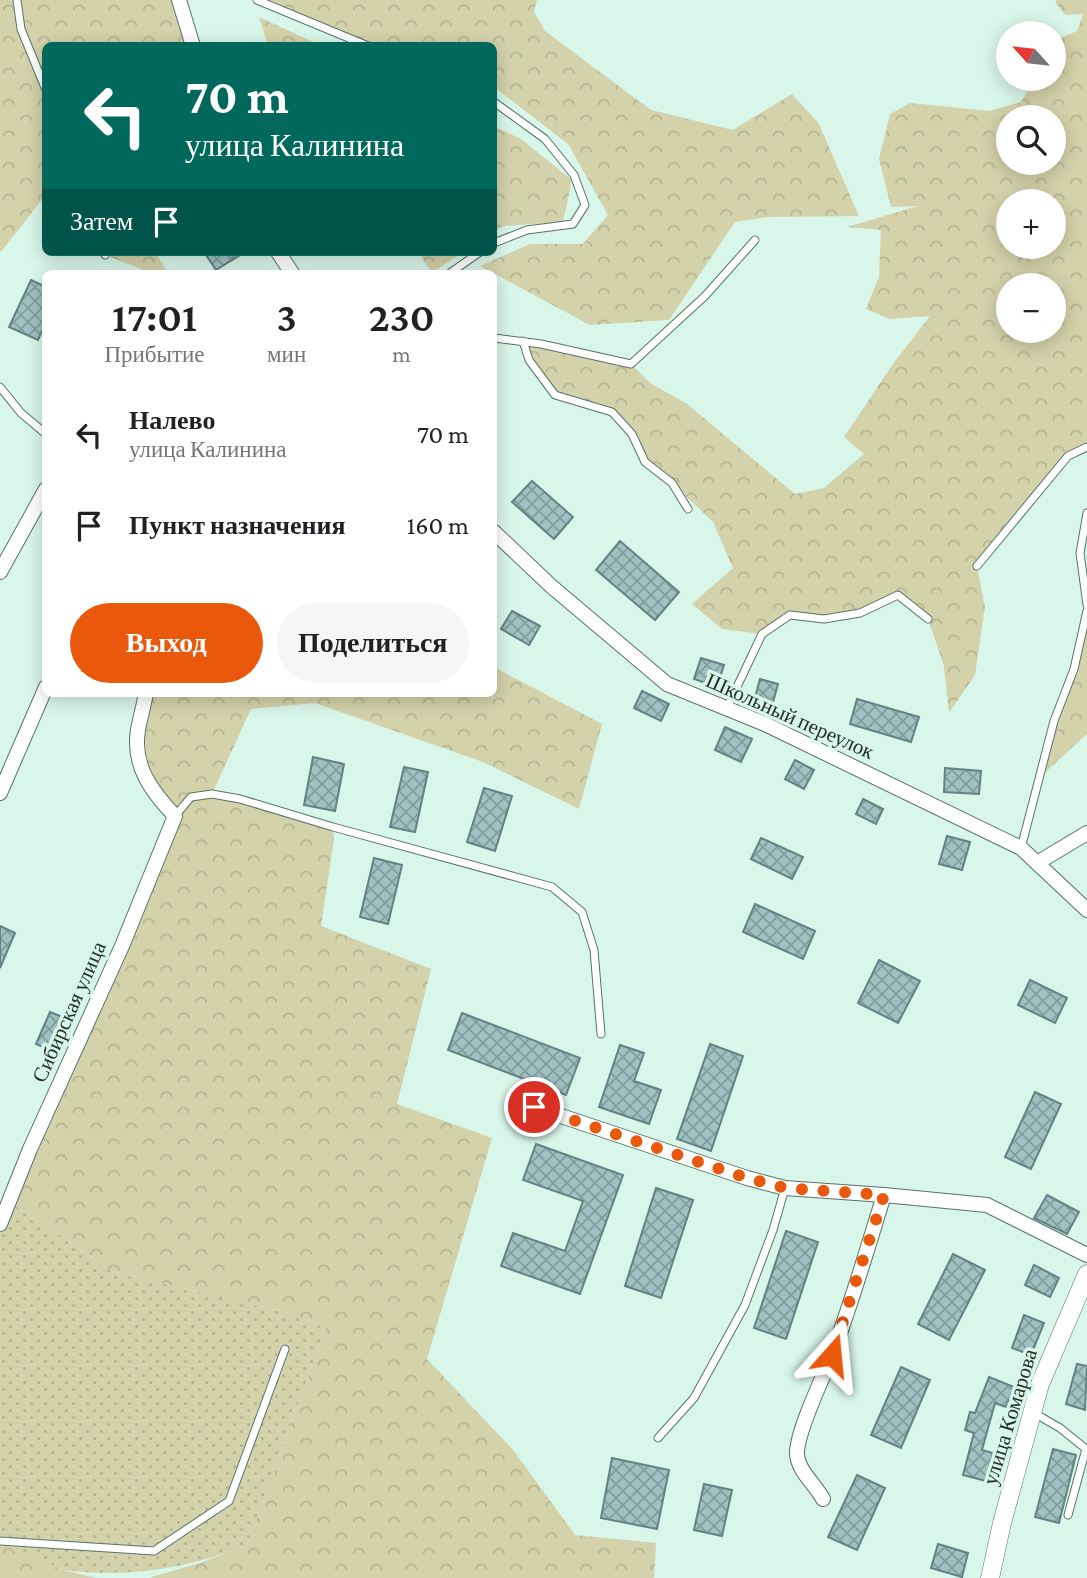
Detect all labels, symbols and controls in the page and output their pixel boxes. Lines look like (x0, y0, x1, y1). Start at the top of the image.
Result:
north arrow (996, 21, 1066, 91)
map controls (996, 21, 1066, 343)
text: 70 m (185, 69, 289, 124)
icon: left (70, 70, 161, 161)
button: search (996, 105, 1066, 175)
text: улица Калинина (185, 127, 404, 163)
button: + (996, 189, 1066, 259)
icon: arrive (147, 203, 185, 241)
text: Затем (70, 207, 133, 236)
button: − (996, 273, 1066, 343)
text: 17:01 (112, 293, 197, 340)
text: 3 (277, 293, 297, 340)
text: 230 (369, 293, 435, 340)
text: Прибытие (104, 341, 205, 367)
text: мин (267, 341, 306, 367)
text: m (392, 341, 411, 367)
text: Налево (129, 406, 215, 435)
icon: left (70, 416, 108, 454)
text: 70 m (417, 420, 469, 449)
text: улица Калинина (129, 436, 286, 462)
icon: arrive (70, 507, 108, 545)
text: Пункт назначения (129, 511, 346, 540)
text: 160 m (407, 511, 469, 540)
button: Выход (70, 603, 263, 683)
button: Поделиться (277, 603, 469, 683)
street label: Школьный переулок (702, 668, 879, 764)
street label: Сибирская улица (27, 937, 111, 1086)
pin (504, 1077, 564, 1137)
icon: arrive (515, 1088, 553, 1126)
position arrow (795, 1318, 869, 1392)
street label: улица Комарова (978, 1345, 1042, 1488)

